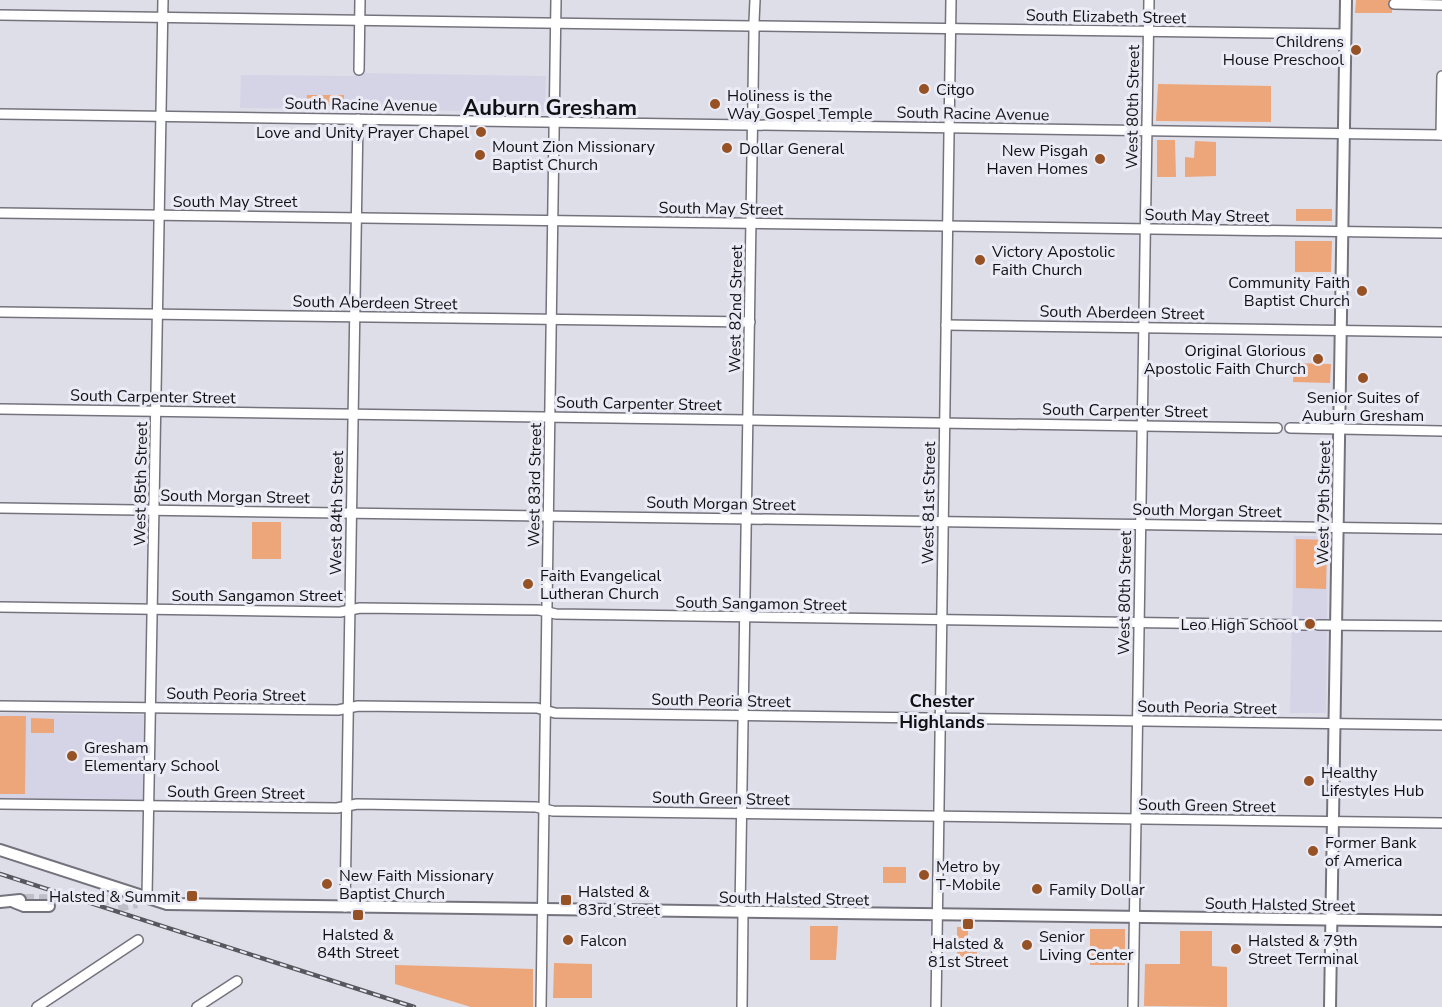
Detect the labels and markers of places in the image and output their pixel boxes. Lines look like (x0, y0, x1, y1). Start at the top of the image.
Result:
place label: Childrens House Preschool (1223, 31, 1344, 71)
marker: Childrens House Preschool (1349, 43, 1363, 57)
place label: Citgo (936, 79, 974, 101)
marker: Citgo (917, 82, 931, 96)
place label: Holiness is the Way Gospel Temple (727, 85, 872, 125)
marker: Holiness is the Way Gospel Temple (708, 97, 722, 111)
place label: Love and Unity Prayer Chapel (256, 122, 469, 144)
marker: Love and Unity Prayer Chapel (474, 125, 488, 139)
place label: Mount Zion Missionary Baptist Church (492, 136, 656, 176)
place label: Dollar General (739, 138, 844, 160)
place label: New Pisgah Haven Homes (987, 140, 1088, 180)
marker: Dollar General (720, 141, 734, 155)
marker: Mount Zion Missionary Baptist Church (473, 148, 487, 162)
marker: New Pisgah Haven Homes (1093, 152, 1107, 166)
place label: Victory Apostolic Faith Church (991, 241, 1115, 281)
marker: Victory Apostolic Faith Church (973, 253, 987, 267)
place label: Community Faith Baptist Church (1228, 272, 1350, 312)
marker: Community Faith Baptist Church (1355, 284, 1369, 298)
place label: Original Glorious Apostolic Faith Church (1144, 340, 1306, 380)
marker: Original Glorious Apostolic Faith Church (1311, 352, 1325, 366)
marker: Senior Suites of Auburn Gresham (1356, 371, 1370, 385)
place label: Senior Suites of Auburn Gresham (1302, 387, 1424, 427)
place label: Faith Evangelical Lutheran Church (540, 565, 661, 605)
marker: Faith Evangelical Lutheran Church (521, 577, 535, 591)
place label: Leo High School (1181, 614, 1298, 636)
marker: Leo High School (1303, 617, 1317, 631)
place label: Gresham Elementary School (84, 737, 220, 777)
marker: Gresham Elementary School (65, 749, 79, 763)
place label: Healthy Lifestyles Hub (1321, 762, 1424, 802)
marker: Healthy Lifestyles Hub (1302, 774, 1316, 788)
place label: Former Bank of America (1325, 832, 1418, 872)
marker: Former Bank of America (1306, 844, 1320, 858)
place label: Metro by T-Mobile (936, 856, 1001, 896)
place label: New Faith Missionary Baptist Church (339, 865, 494, 905)
marker: Metro by T-Mobile (917, 868, 931, 882)
marker: New Faith Missionary Baptist Church (320, 877, 334, 891)
place label: Family Dollar (1049, 879, 1145, 901)
place label: Halsted & 83rd Street (578, 881, 660, 921)
marker: Family Dollar (1030, 882, 1044, 896)
place label: Halsted & Summit (49, 886, 180, 908)
marker: Halsted & Summit (185, 889, 199, 903)
marker: Halsted & 83rd Street (559, 893, 573, 907)
marker: Halsted & 84th Street (351, 908, 365, 922)
marker: Halsted & 81st Street (961, 917, 975, 931)
place label: Halsted & 84th Street (317, 924, 399, 964)
place label: Senior Living Center (1039, 926, 1134, 966)
place label: Falcon (580, 930, 627, 952)
place label: Halsted & 79th Street Terminal (1248, 930, 1358, 970)
marker: Falcon (561, 933, 575, 947)
place label: Halsted & 81st Street (928, 933, 1008, 973)
marker: Senior Living Center (1020, 938, 1034, 952)
marker: Halsted & 79th Street Terminal (1229, 942, 1243, 956)

